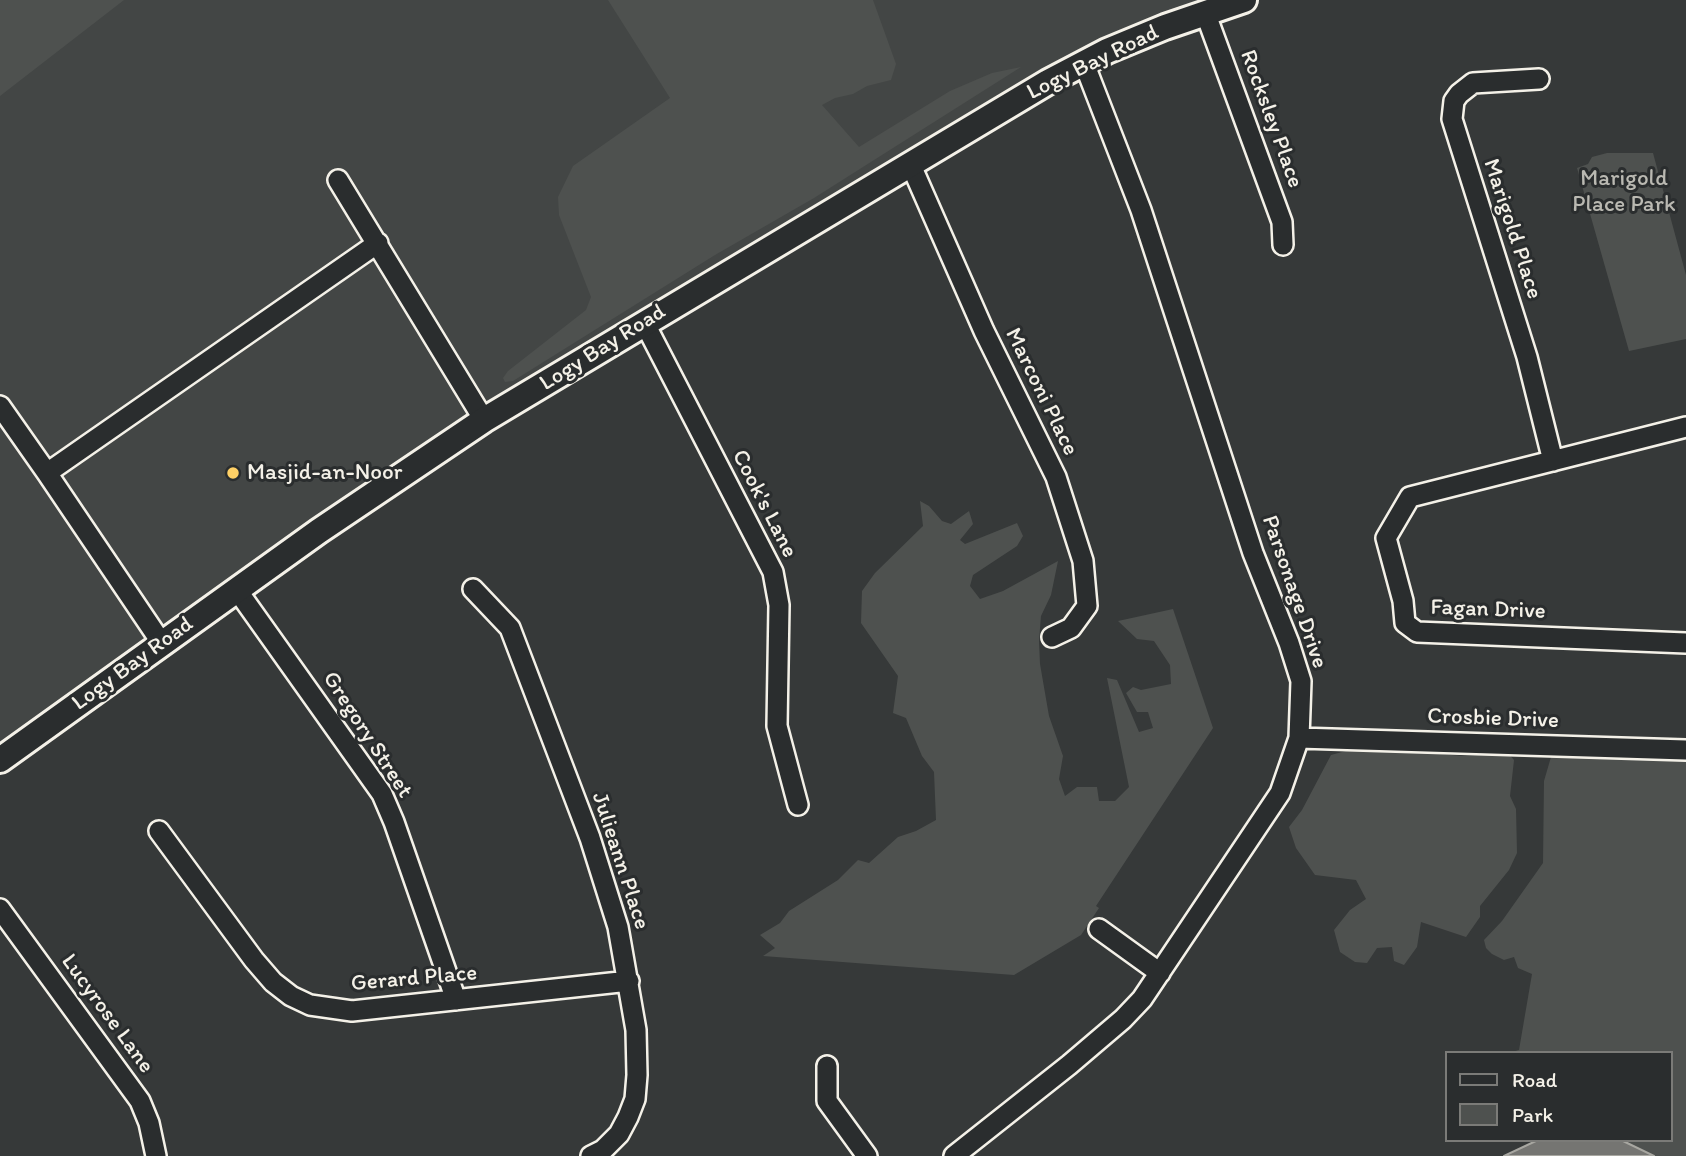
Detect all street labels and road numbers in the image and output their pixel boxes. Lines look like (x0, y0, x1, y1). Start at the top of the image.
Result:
street label: Logy Bay Road (1023, 19, 1163, 107)
street label: Rocksley Place (1233, 46, 1309, 192)
street label: Marigold Place (1476, 155, 1548, 303)
street label: Logy Bay Road (535, 298, 671, 398)
street label: Marconi Place (998, 324, 1084, 460)
street label: Cook's Lane (725, 445, 803, 563)
street label: Parsonage Drive (1255, 512, 1333, 672)
street label: Fagan Drive (1430, 594, 1546, 626)
street label: Logy Bay Road (67, 611, 199, 717)
street label: Gregory Street (316, 667, 418, 803)
street label: Crosbie Drive (1427, 703, 1559, 735)
street label: Julieann Place (585, 789, 655, 933)
street label: Lucyrose Lane (55, 949, 159, 1079)
street label: Gerard Place (350, 960, 478, 998)

